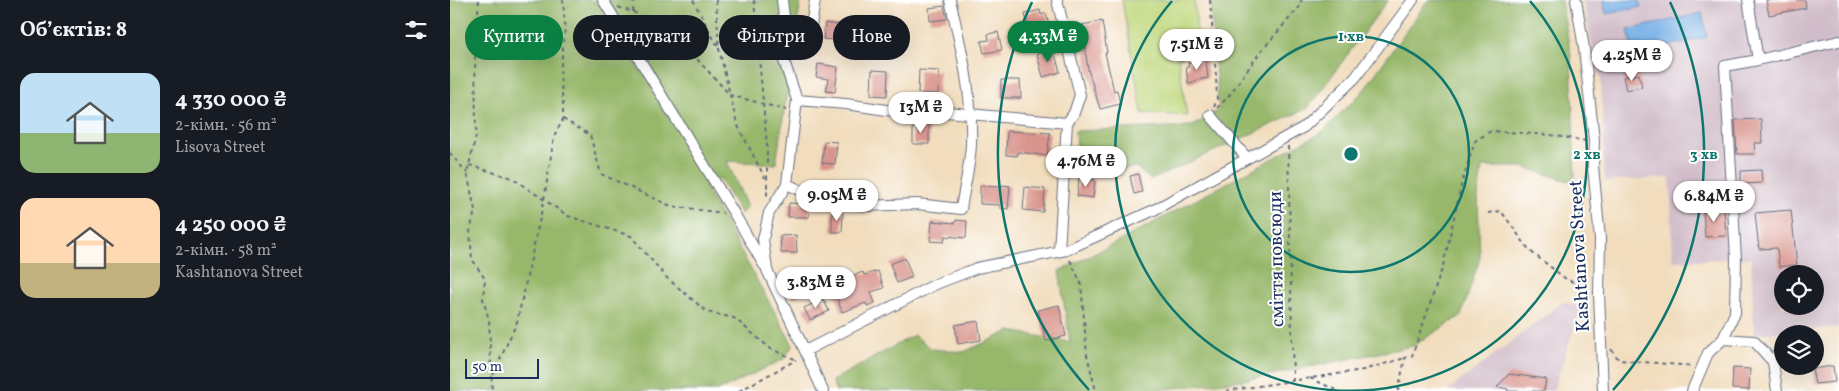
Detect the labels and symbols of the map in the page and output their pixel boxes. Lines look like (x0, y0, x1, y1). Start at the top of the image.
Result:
pin: 4.33M ₴ (1002, 20, 1094, 63)
text: 1 хв (1338, 27, 1364, 48)
pin: 7.51M ₴ (1151, 28, 1243, 71)
pin: 4.25M ₴ (1586, 39, 1678, 82)
pin: 13M ₴ (886, 92, 956, 134)
centre of rings (1342, 145, 1360, 163)
text: 2 хв (1573, 145, 1601, 166)
text: 3 хв (1690, 145, 1718, 166)
pin: 4.76M ₴ (1040, 146, 1132, 188)
street label: Kashtanova Street (1563, 179, 1597, 333)
pin: 9.05M ₴ (791, 180, 883, 222)
pin: 6.84M ₴ (1668, 180, 1760, 223)
street label: сміття повсюди (1263, 191, 1291, 327)
pin: 3.83M ₴ (770, 266, 862, 309)
scale bar (465, 356, 539, 379)

